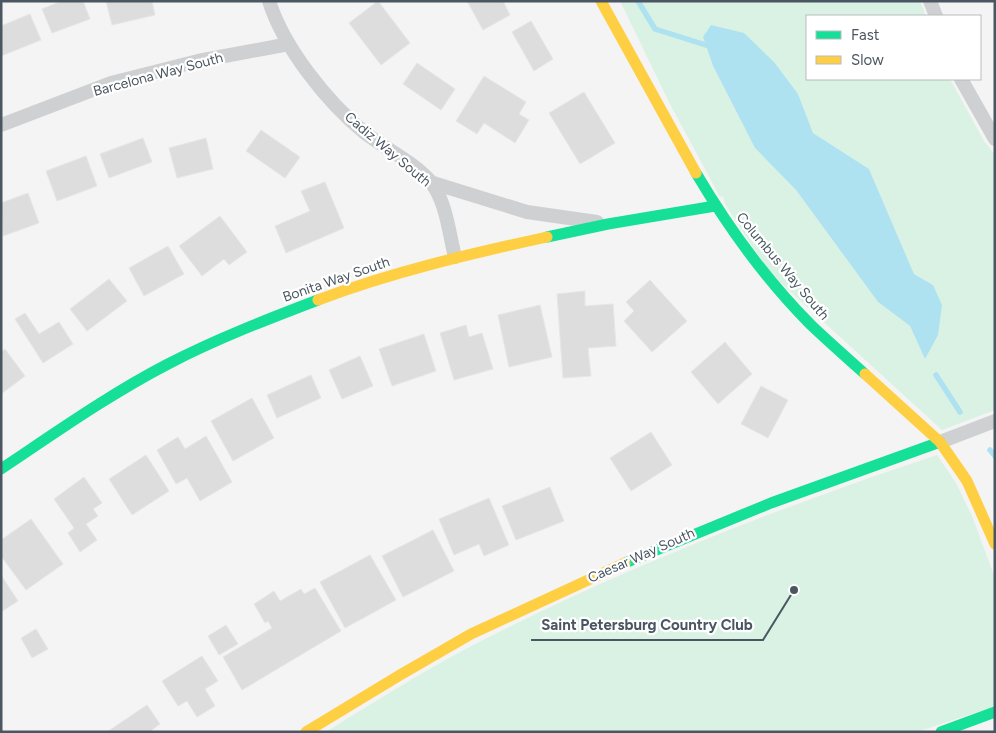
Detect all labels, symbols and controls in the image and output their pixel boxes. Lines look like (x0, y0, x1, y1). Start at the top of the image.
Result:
legend (806, 15, 981, 80)
text: Fast (851, 26, 880, 44)
street label: Barcelona Way South (91, 49, 225, 100)
text: Slow (851, 51, 884, 69)
street label: Cadiz Way South (341, 108, 434, 191)
street label: Columbus Way South (733, 209, 833, 324)
street label: Bonita Way South (280, 253, 392, 306)
street label: Caesar Way South (585, 524, 697, 587)
callout: Saint Petersburg Country Club (531, 610, 763, 640)
text: Saint Petersburg Country Club (541, 616, 753, 634)

